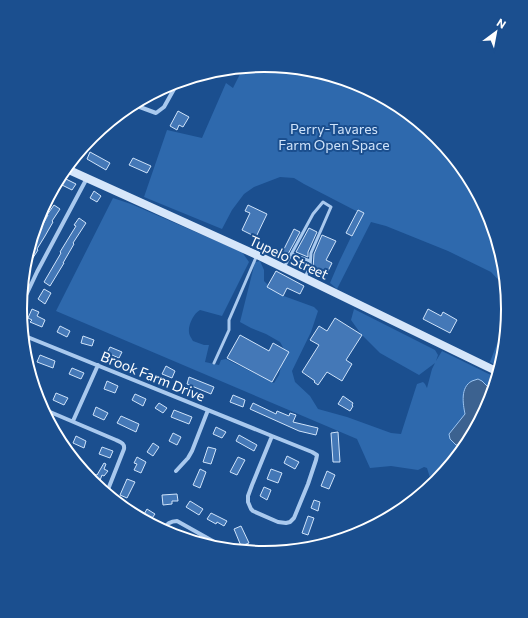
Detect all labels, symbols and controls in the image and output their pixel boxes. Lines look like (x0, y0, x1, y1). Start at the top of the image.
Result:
north arrow (476, 12, 516, 52)
text: N (495, 15, 509, 31)
park label: Perry-Tavares Farm Open Space (278, 120, 390, 153)
street label: Tupelo Street (247, 231, 332, 283)
street label: Brook Farm Drive (98, 347, 208, 405)

